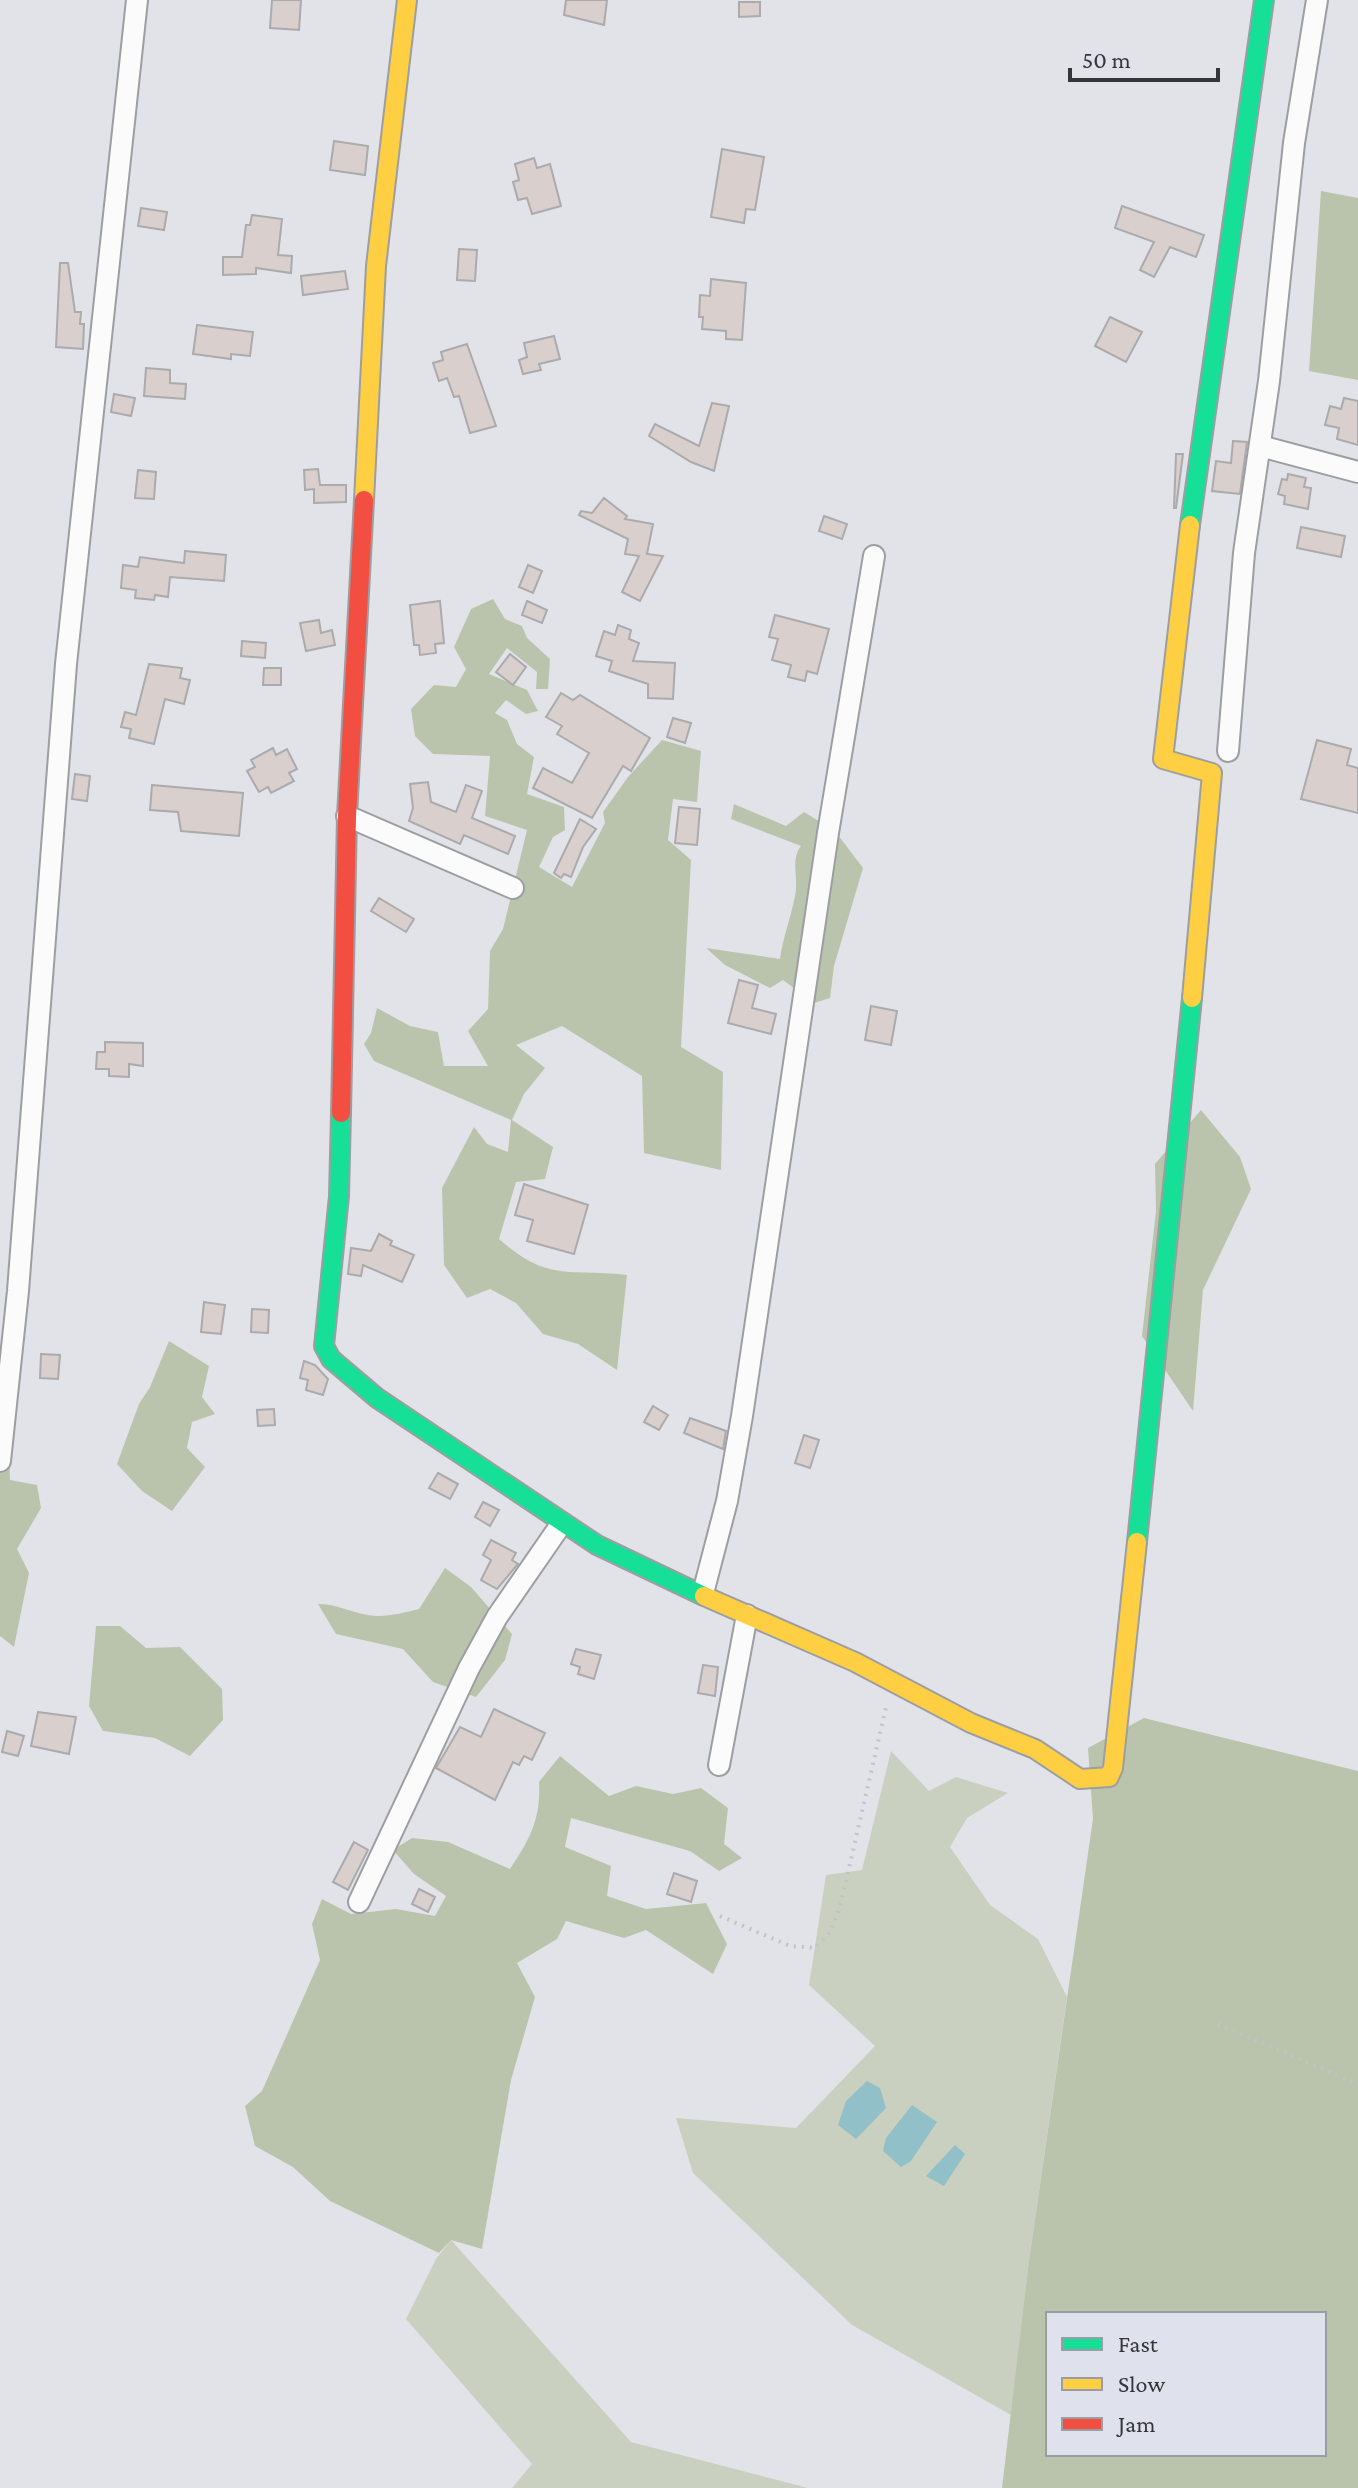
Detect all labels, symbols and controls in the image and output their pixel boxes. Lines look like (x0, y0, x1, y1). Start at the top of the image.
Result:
scale bar (1070, 32, 1218, 82)
text: 50 m (1082, 46, 1131, 73)
legend (1046, 2312, 1326, 2456)
text: Fast (1118, 2330, 1159, 2357)
text: Slow (1118, 2370, 1165, 2397)
text: Jam (1116, 2410, 1156, 2437)

